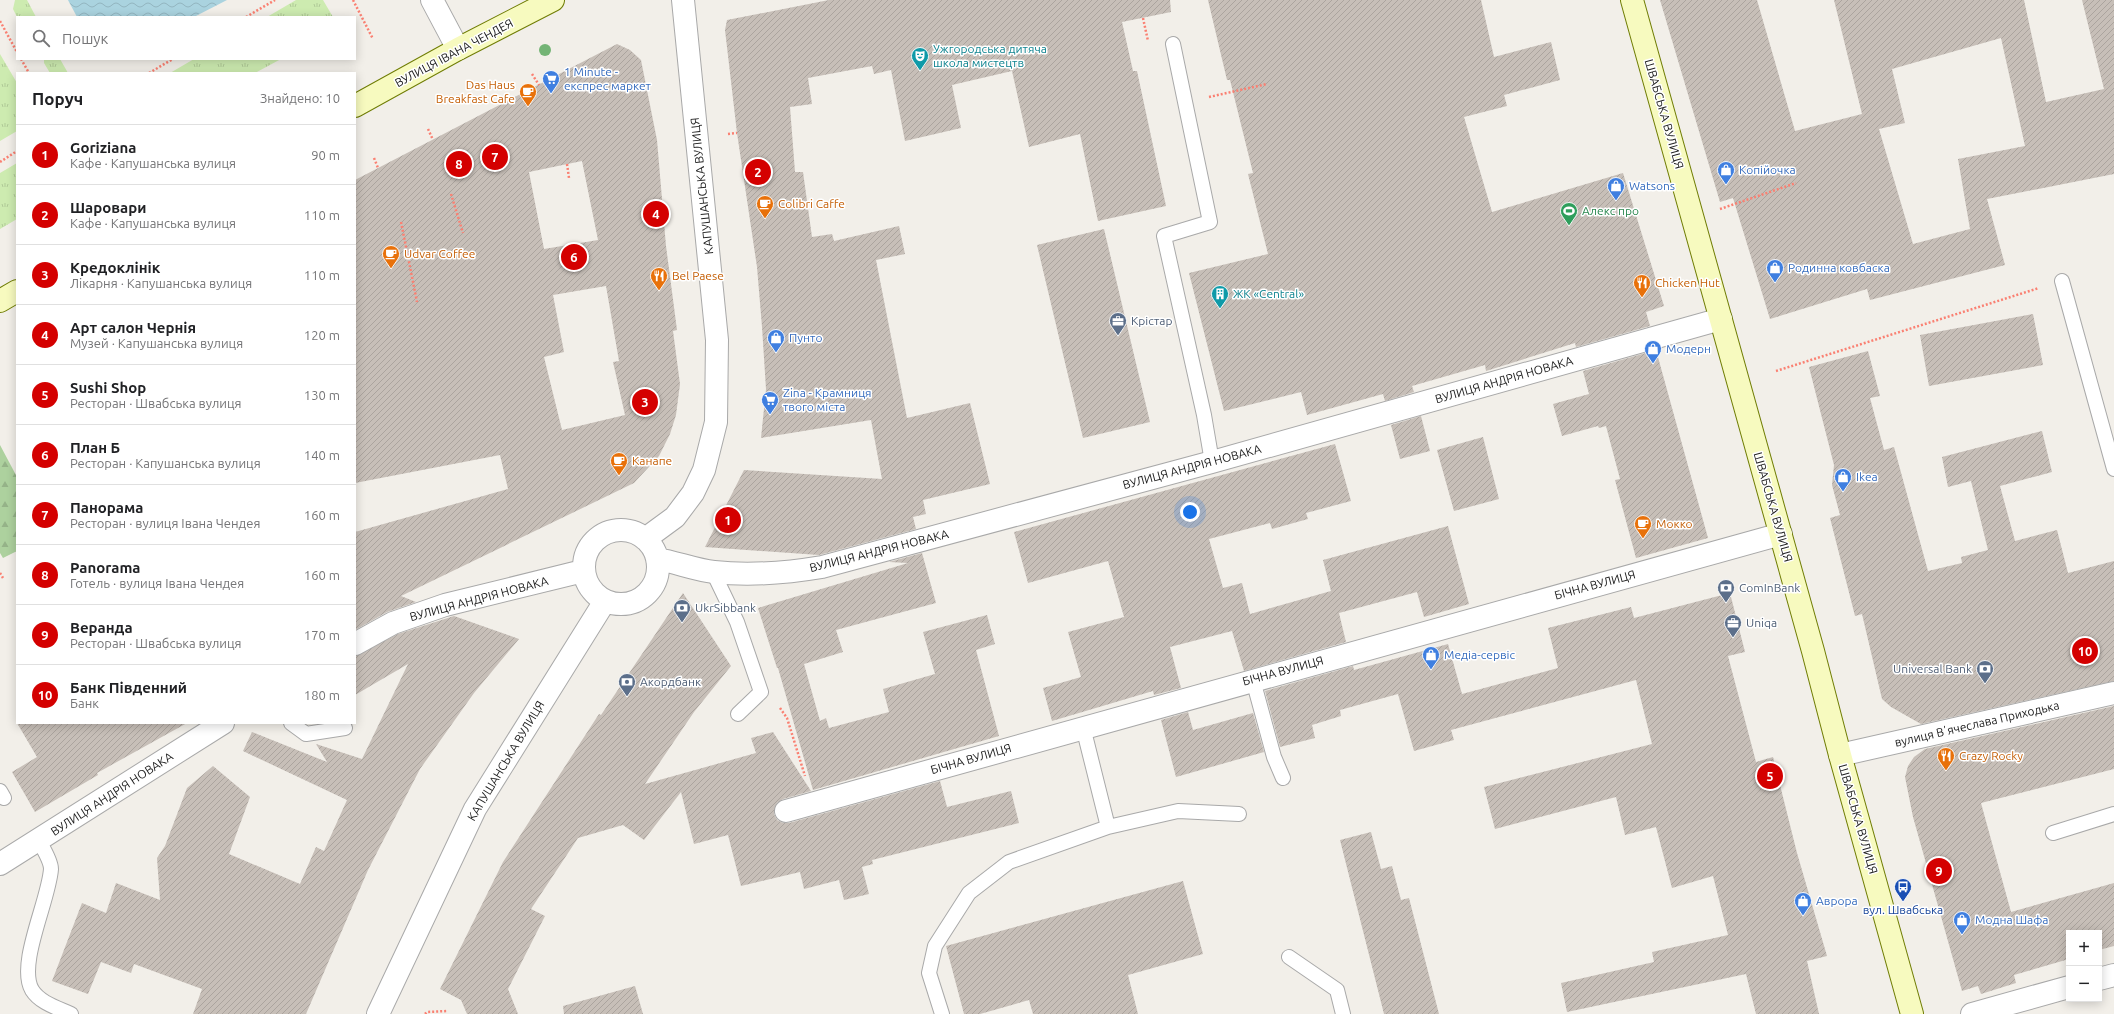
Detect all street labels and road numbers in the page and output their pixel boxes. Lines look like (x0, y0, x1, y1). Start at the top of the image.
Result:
street label: ВУЛИЦЯ ІВАНА ЧЕНДЕЯ (393, 16, 515, 89)
street label: ШВАБСЬКА ВУЛИЦЯ (1643, 57, 1686, 170)
street label: КАПУШАНСЬКА ВУЛИЦЯ (688, 117, 715, 255)
street label: ВУЛИЦЯ АНДРІЯ НОВАКА (1433, 354, 1574, 405)
street label: ВУЛИЦЯ АНДРІЯ НОВАКА (1121, 442, 1263, 491)
street label: ШВАБСЬКА ВУЛИЦЯ (1752, 450, 1795, 563)
street label: ВУЛИЦЯ АНДРІЯ НОВАКА (808, 527, 950, 574)
street label: БІЧНА ВУЛИЦЯ (1553, 567, 1637, 602)
street label: ВУЛИЦЯ АНДРІЯ НОВАКА (408, 574, 550, 623)
street label: БІЧНА ВУЛИЦЯ (1241, 653, 1325, 688)
street label: КАПУШАНСЬКА ВУЛИЦЯ (465, 698, 547, 823)
street label: вулиця Вʼячеслава Приходька (1893, 698, 2061, 749)
street label: БІЧНА ВУЛИЦЯ (929, 741, 1013, 776)
street label: ВУЛИЦЯ АНДРІЯ НОВАКА (48, 749, 175, 838)
street label: ШВАБСЬКА ВУЛИЦЯ (1837, 762, 1880, 875)

